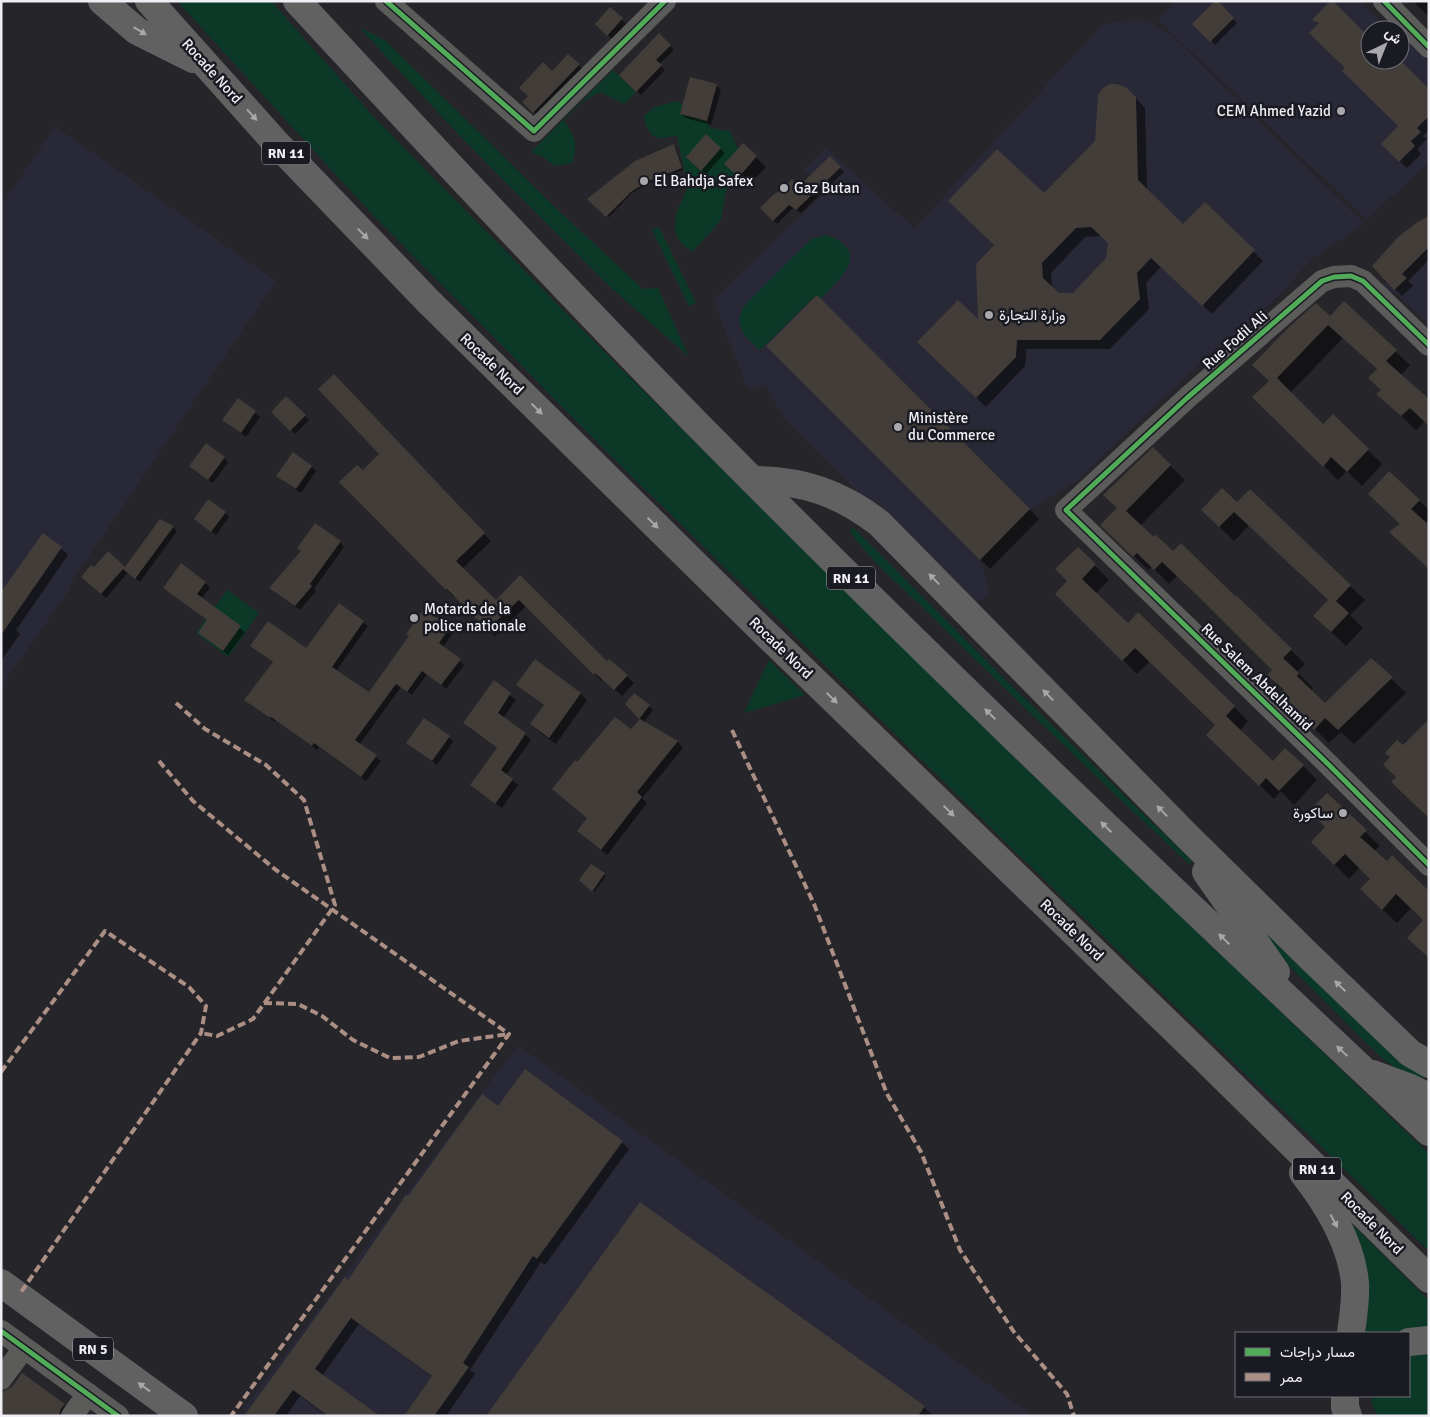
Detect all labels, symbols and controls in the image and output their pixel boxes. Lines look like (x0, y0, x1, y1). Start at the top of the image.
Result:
north arrow (1360, 20, 1410, 70)
text: ش (1382, 24, 1406, 48)
one-way arrow (134, 27, 147, 36)
street label: Rocade Nord (178, 35, 246, 107)
place label: CEM Ahmed Yazid (1217, 102, 1331, 120)
marker: CEM Ahmed Yazid (1335, 105, 1347, 117)
one-way arrow (246, 109, 258, 121)
road number: RN 11 (262, 142, 310, 164)
place label: El Bahdja Safex (654, 172, 753, 190)
marker: El Bahdja Safex (638, 175, 650, 187)
place label: Gaz Butan (794, 179, 860, 197)
marker: Gaz Butan (778, 182, 790, 194)
one-way arrow (357, 228, 369, 240)
place label: وزارة التجارة (999, 306, 1066, 324)
street label: Rue Fodil Ali (1199, 307, 1271, 373)
marker: وزارة التجارة (983, 309, 995, 321)
street label: Rocade Nord (457, 329, 528, 399)
one-way arrow (531, 403, 543, 415)
place label: Ministère du Commerce (908, 409, 995, 444)
marker: Ministère du Commerce (892, 421, 904, 433)
one-way arrow (647, 517, 659, 529)
road number: RN 11 (827, 566, 875, 590)
one-way arrow (928, 573, 940, 585)
place label: Motards de la police nationale (424, 600, 526, 635)
marker: Motards de la police nationale (408, 612, 420, 624)
street label: Rocade Nord (746, 613, 817, 683)
street label: Rue Salem Abdelhamid (1198, 619, 1316, 735)
one-way arrow (1042, 689, 1054, 701)
one-way arrow (826, 692, 838, 704)
one-way arrow (984, 708, 996, 720)
place label: ساكورة (1293, 804, 1333, 822)
one-way arrow (943, 805, 955, 817)
one-way arrow (1156, 805, 1168, 817)
marker: ساكورة (1337, 807, 1349, 819)
one-way arrow (1101, 821, 1113, 833)
street label: Rocade Nord (1037, 895, 1108, 965)
one-way arrow (1218, 933, 1230, 945)
one-way arrow (1334, 980, 1346, 992)
one-way arrow (1337, 1045, 1349, 1057)
road number: RN 11 (1293, 1158, 1341, 1180)
street label: Rocade Nord (1337, 1188, 1407, 1258)
one-way arrow (1330, 1213, 1338, 1228)
legend (1235, 1332, 1410, 1397)
road number: RN 5 (73, 1338, 113, 1360)
text: مسار دراجات (1280, 1343, 1355, 1361)
text: ممر (1279, 1368, 1302, 1386)
one-way arrow (137, 1382, 151, 1392)

